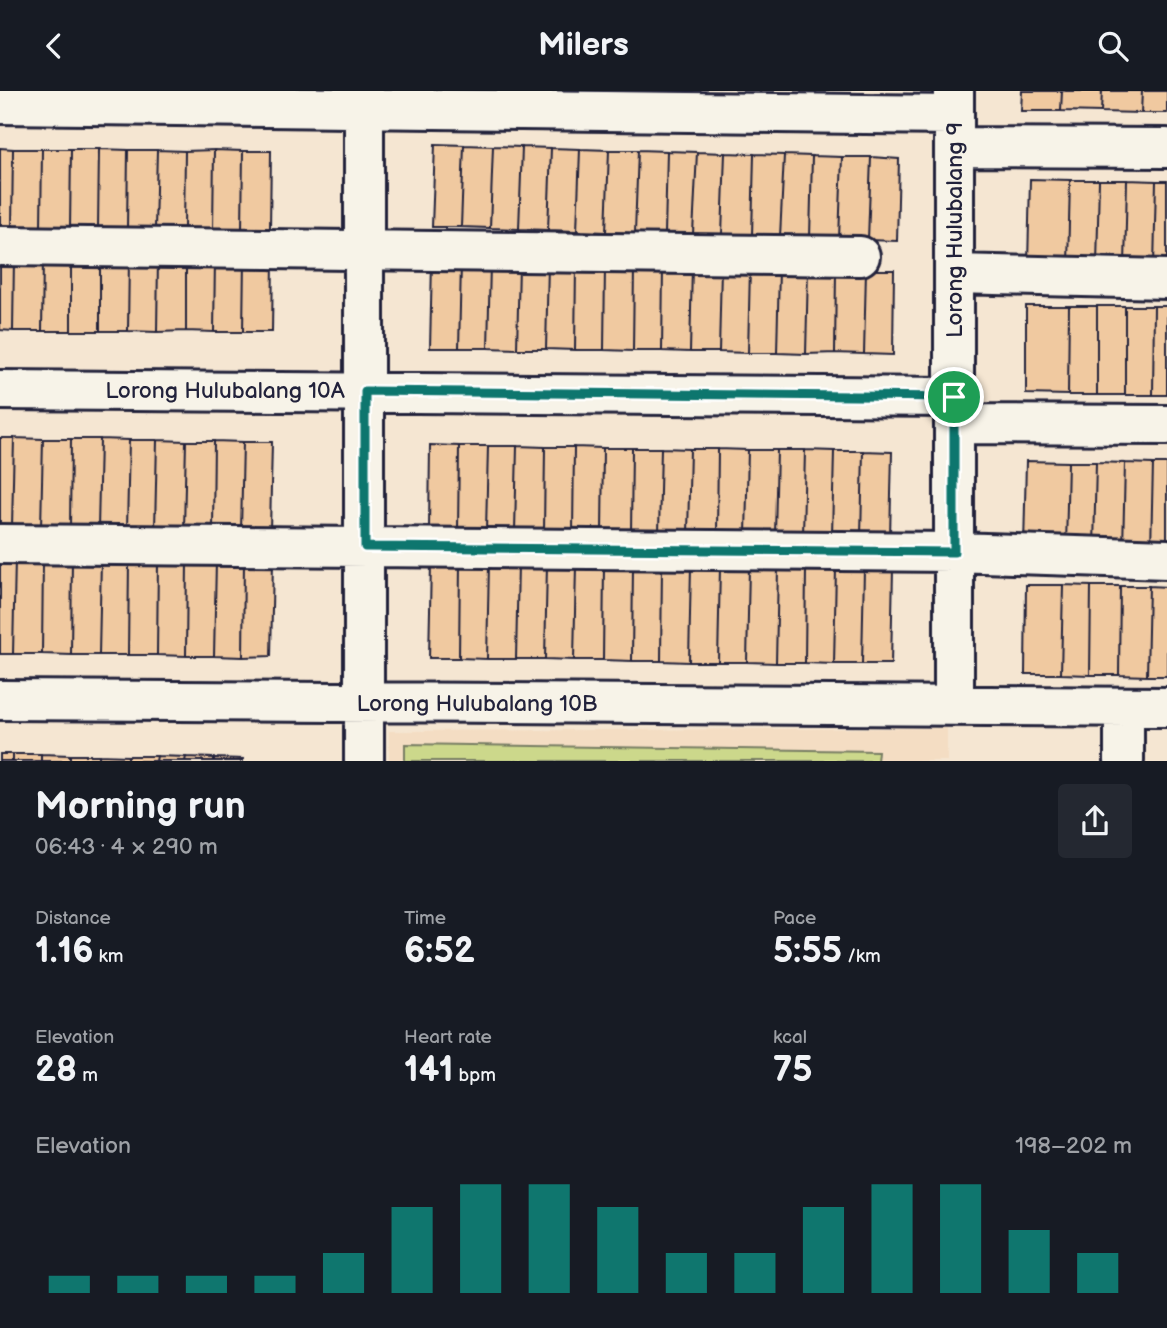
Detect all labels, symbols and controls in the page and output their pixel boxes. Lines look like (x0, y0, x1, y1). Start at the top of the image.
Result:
text: Milers (538, 26, 629, 65)
icon: back (35, 27, 73, 65)
icon: search (1094, 27, 1132, 65)
street label: Lorong Hulubalang 9 (941, 122, 969, 338)
pin (924, 367, 984, 427)
street label: Lorong Hulubalang 10A (105, 377, 346, 405)
icon: arrive (935, 378, 973, 416)
street label: Lorong Hulubalang 10B (356, 690, 598, 718)
text: Morning run (35, 784, 246, 829)
button: share (1058, 784, 1132, 858)
text: 06:43 · 4 × 290 m (35, 833, 218, 861)
text: Distance (35, 907, 111, 930)
text: Time (404, 907, 446, 930)
text: Pace (773, 907, 816, 930)
text: 1.16 (35, 930, 93, 973)
text: 6:52 (404, 930, 475, 973)
text: 5:55 (773, 930, 842, 973)
text: km (93, 945, 124, 968)
text: /km (842, 945, 881, 968)
text: Elevation (35, 1026, 114, 1049)
text: Heart rate (404, 1026, 492, 1049)
text: kcal (773, 1026, 807, 1049)
text: 28 (35, 1049, 77, 1092)
text: 141 (404, 1049, 453, 1092)
text: 75 (773, 1049, 813, 1092)
text: m (77, 1064, 98, 1087)
text: bpm (453, 1064, 496, 1087)
text: Elevation (35, 1132, 131, 1160)
text: 198–202 m (1015, 1132, 1132, 1160)

